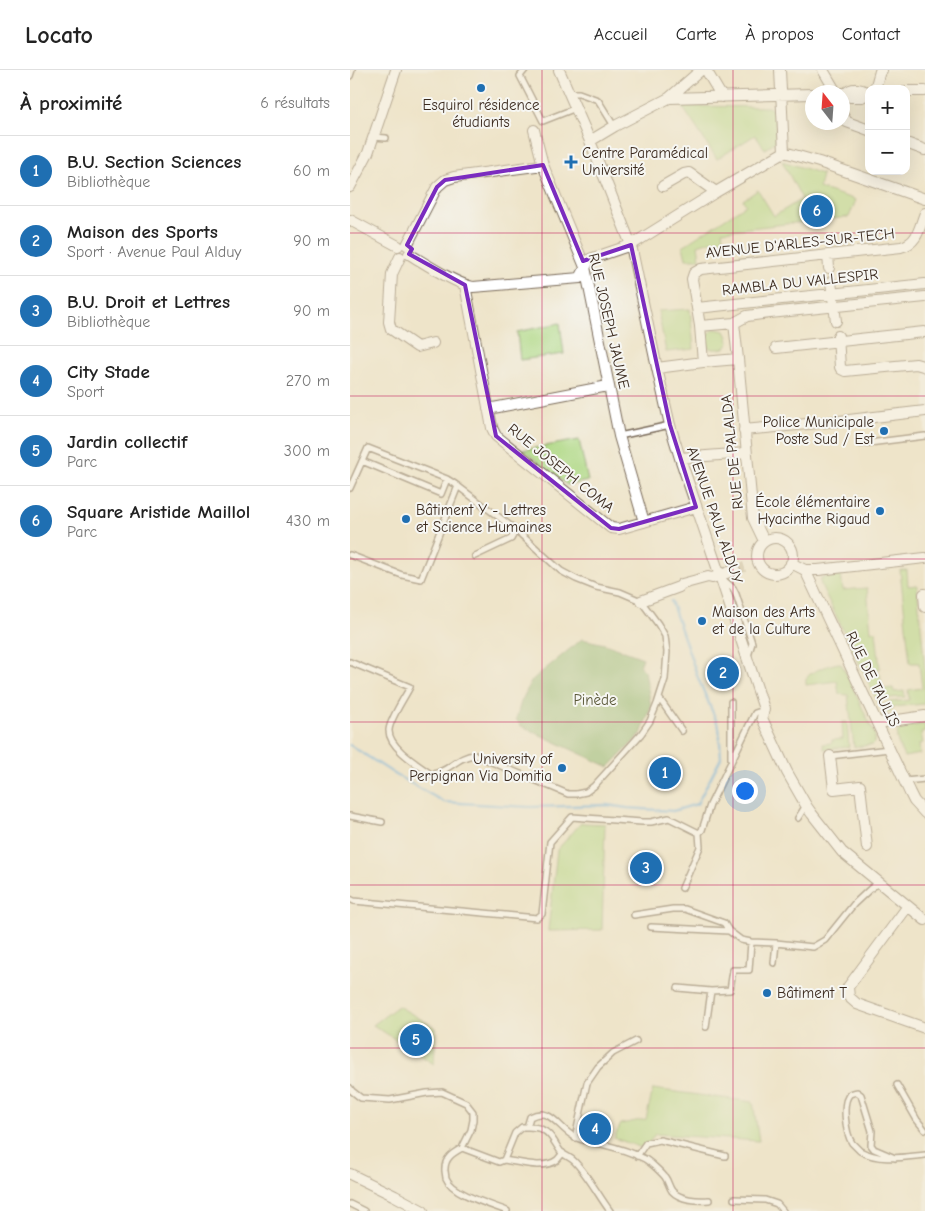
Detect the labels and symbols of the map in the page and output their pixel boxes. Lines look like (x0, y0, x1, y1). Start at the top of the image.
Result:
marker: Esquirol résidence étudiants (475, 82, 487, 94)
north arrow (805, 85, 850, 130)
place label: Esquirol résidence étudiants (422, 96, 540, 131)
place label: Centre Paramédical Université (582, 144, 708, 179)
marker: Centre Paramédical Université (564, 155, 578, 169)
pin: 6 (801, 192, 833, 230)
street label: AVENUE D'ARLES-SUR-TECH (705, 224, 895, 262)
street label: RUE JOSEPH JAUME (585, 251, 633, 391)
street label: RAMBLA DU VALLESPIR (721, 265, 879, 299)
street label: RUE DE PALALDA (717, 393, 747, 510)
place label: Police Municipale Poste Sud / Est (763, 413, 875, 448)
street label: RUE JOSEPH COMA (504, 420, 618, 517)
marker: Police Municipale Poste Sud / Est (878, 425, 890, 437)
street label: AVENUE PAUL ALDUY (683, 444, 747, 586)
place label: École élémentaire Hyacinthe Rigaud (755, 492, 870, 528)
place label: Bâtiment Y - Lettres et Science Humaines (416, 501, 551, 536)
marker: École élémentaire Hyacinthe Rigaud (874, 505, 886, 517)
marker: Bâtiment Y - Lettres et Science Humaines (400, 513, 412, 525)
place label: Maison des Arts et de la Culture (712, 603, 815, 638)
marker: Maison des Arts et de la Culture (696, 615, 708, 627)
street label: RUE DE TAULIS (842, 628, 904, 730)
pin: 2 (707, 654, 739, 692)
park label: Pinède (573, 691, 617, 709)
place label: University of Perpignan Via Domitia (409, 750, 553, 785)
pin: 1 (649, 754, 681, 792)
marker: University of Perpignan Via Domitia (556, 762, 568, 774)
your location (732, 778, 758, 804)
pin: 3 (630, 849, 662, 887)
place label: Bâtiment T (777, 984, 847, 1002)
marker: Bâtiment T (761, 987, 773, 999)
pin: 5 (400, 1021, 432, 1059)
pin: 4 (579, 1110, 611, 1148)

